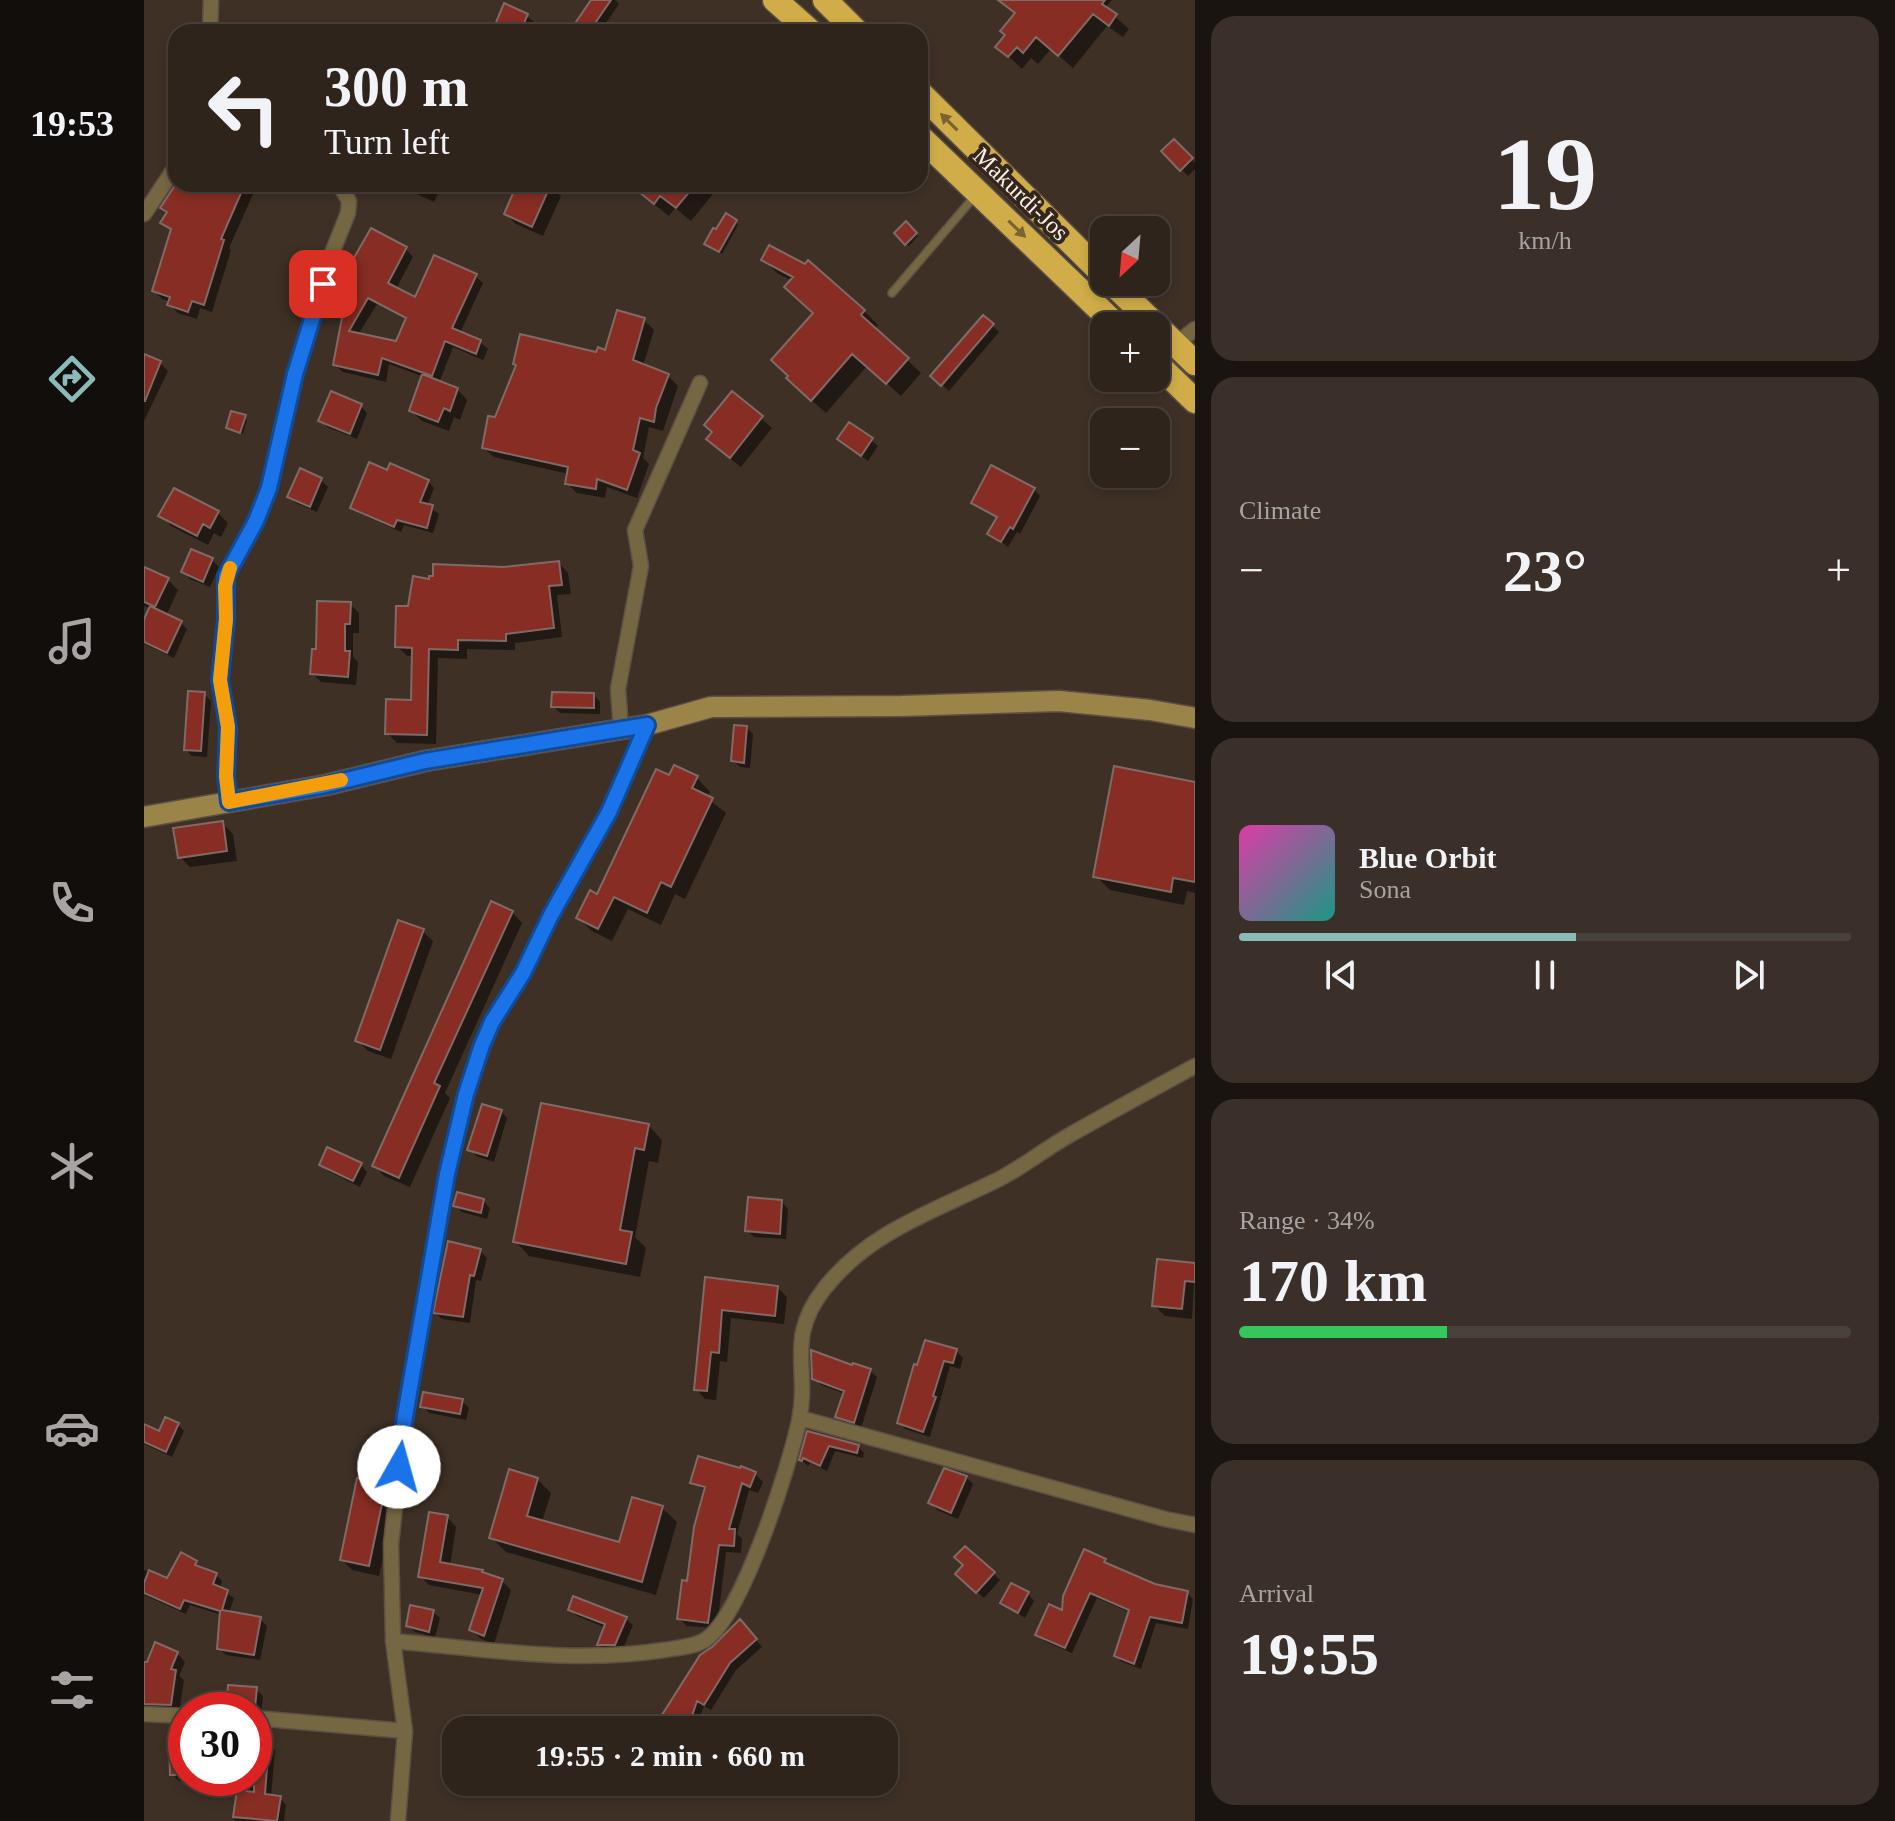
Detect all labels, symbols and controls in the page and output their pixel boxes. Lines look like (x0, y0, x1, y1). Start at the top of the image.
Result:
icon: left (192, 56, 296, 160)
text: 300 m (324, 56, 469, 118)
text: 19:53 (30, 104, 114, 144)
one-way arrow (940, 113, 959, 132)
text: 19 (1493, 116, 1597, 231)
text: Turn left (324, 122, 450, 162)
street label: Makurdi-Jos (968, 143, 1074, 245)
north arrow (1090, 216, 1170, 296)
map controls (1090, 216, 1170, 488)
one-way arrow (1007, 220, 1026, 238)
text: km/h (1518, 226, 1572, 255)
pin (289, 250, 357, 318)
icon: arrive (301, 262, 345, 306)
button: + (1090, 312, 1170, 392)
icon: directions (44, 351, 100, 407)
button: − (1090, 408, 1170, 488)
text: Climate (1239, 496, 1321, 525)
text: 23° (1503, 538, 1587, 604)
text: − (1239, 546, 1264, 595)
text: + (1826, 546, 1851, 595)
icon: music (44, 613, 100, 669)
text: Blue Orbit (1359, 841, 1497, 874)
icon: phone (44, 875, 100, 931)
text: Sona (1359, 875, 1411, 904)
icon: previous (1319, 953, 1363, 997)
icon: pause (1523, 953, 1567, 997)
icon: next (1727, 953, 1771, 997)
icon: climate (44, 1138, 100, 1194)
text: Range · 34% (1239, 1206, 1375, 1235)
text: 170 km (1239, 1248, 1427, 1314)
icon: car (44, 1400, 100, 1456)
position arrow (357, 1425, 441, 1509)
text: Arrival (1239, 1579, 1314, 1608)
text: 19:55 (1239, 1621, 1379, 1687)
icon: filters (44, 1662, 100, 1718)
speed limit sign: 30 (168, 1692, 272, 1796)
text: 19:55 · 2 min · 660 m (535, 1739, 805, 1772)

